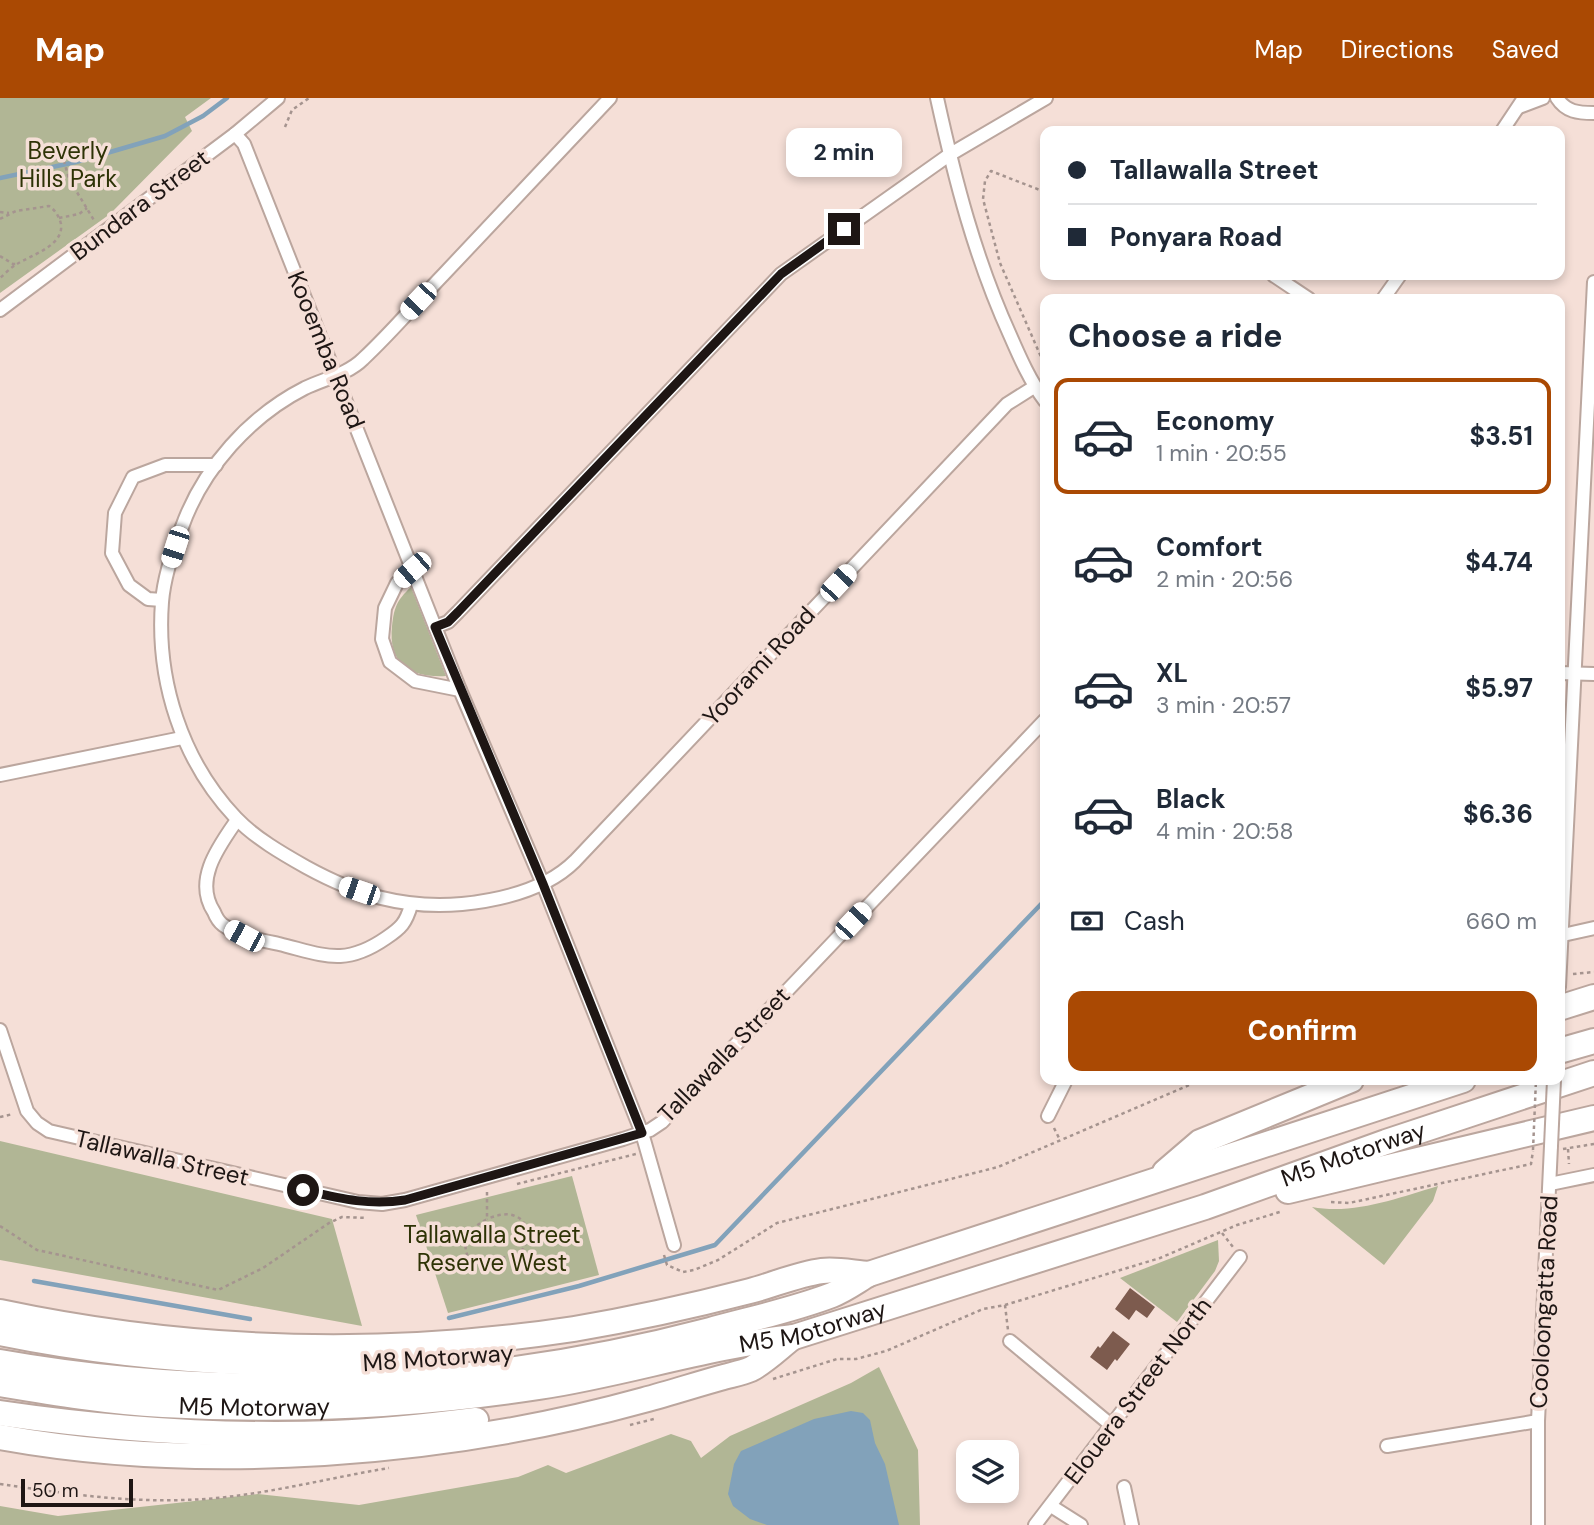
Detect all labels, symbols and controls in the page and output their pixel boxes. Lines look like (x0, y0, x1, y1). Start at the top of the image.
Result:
text: Map (35, 28, 105, 71)
text: Map (1255, 34, 1303, 65)
text: Directions (1341, 34, 1454, 65)
text: Saved (1492, 34, 1559, 65)
callout: 2 min (786, 128, 902, 176)
park label: Beverly Hills Park (19, 135, 117, 194)
text: 2 min (814, 137, 874, 167)
street label: Bundara Street (64, 142, 215, 267)
text: Tallawalla Street (1110, 153, 1318, 187)
route end (828, 213, 860, 245)
text: Ponyara Road (1110, 220, 1282, 254)
street label: Kooemba Road (281, 267, 372, 433)
car (396, 278, 441, 324)
text: Choose a ride (1068, 315, 1283, 357)
text: Economy (1156, 404, 1274, 438)
icon: car (1072, 405, 1135, 468)
text: $3.51 (1469, 419, 1533, 453)
text: 1 min · 20:55 (1156, 438, 1287, 468)
car (159, 524, 192, 570)
text: Comfort (1156, 530, 1262, 564)
icon: car (1072, 531, 1135, 594)
text: $4.74 (1465, 545, 1533, 579)
car (390, 548, 435, 592)
car (816, 560, 861, 606)
text: 2 min · 20:56 (1156, 564, 1293, 594)
street label: Yoorami Road (696, 600, 822, 732)
text: XL (1156, 656, 1188, 690)
icon: car (1072, 657, 1135, 720)
text: $5.97 (1465, 671, 1533, 705)
text: 3 min · 20:57 (1156, 690, 1291, 720)
text: Black (1156, 782, 1226, 816)
icon: car (1072, 783, 1135, 846)
text: $6.36 (1463, 797, 1533, 831)
text: 4 min · 20:58 (1156, 816, 1294, 846)
car (336, 874, 383, 908)
car (831, 898, 876, 944)
icon: cash (1068, 902, 1106, 940)
text: Cash (1124, 904, 1185, 938)
text: 660 m (1466, 906, 1537, 936)
car (221, 917, 268, 955)
street label: Tallawalla Street (651, 980, 796, 1129)
button: Confirm (1068, 991, 1537, 1071)
street label: M5 Motorway (1277, 1114, 1429, 1193)
street label: Tallawalla Street (72, 1122, 252, 1193)
route start (287, 1174, 319, 1206)
street label: Cooloongatta Road (1522, 1195, 1565, 1409)
park label: Tallawalla Street Reserve West (403, 1219, 581, 1278)
street label: Elouera Street North (1057, 1291, 1218, 1490)
street label: M5 Motorway (737, 1293, 890, 1360)
street label: M8 Motorway (361, 1337, 514, 1378)
street label: M5 Motorway (178, 1390, 331, 1423)
map controls (956, 1440, 1019, 1503)
button: layers (956, 1440, 1019, 1503)
scale bar (21, 1476, 133, 1508)
text: 50 m (32, 1478, 79, 1503)

